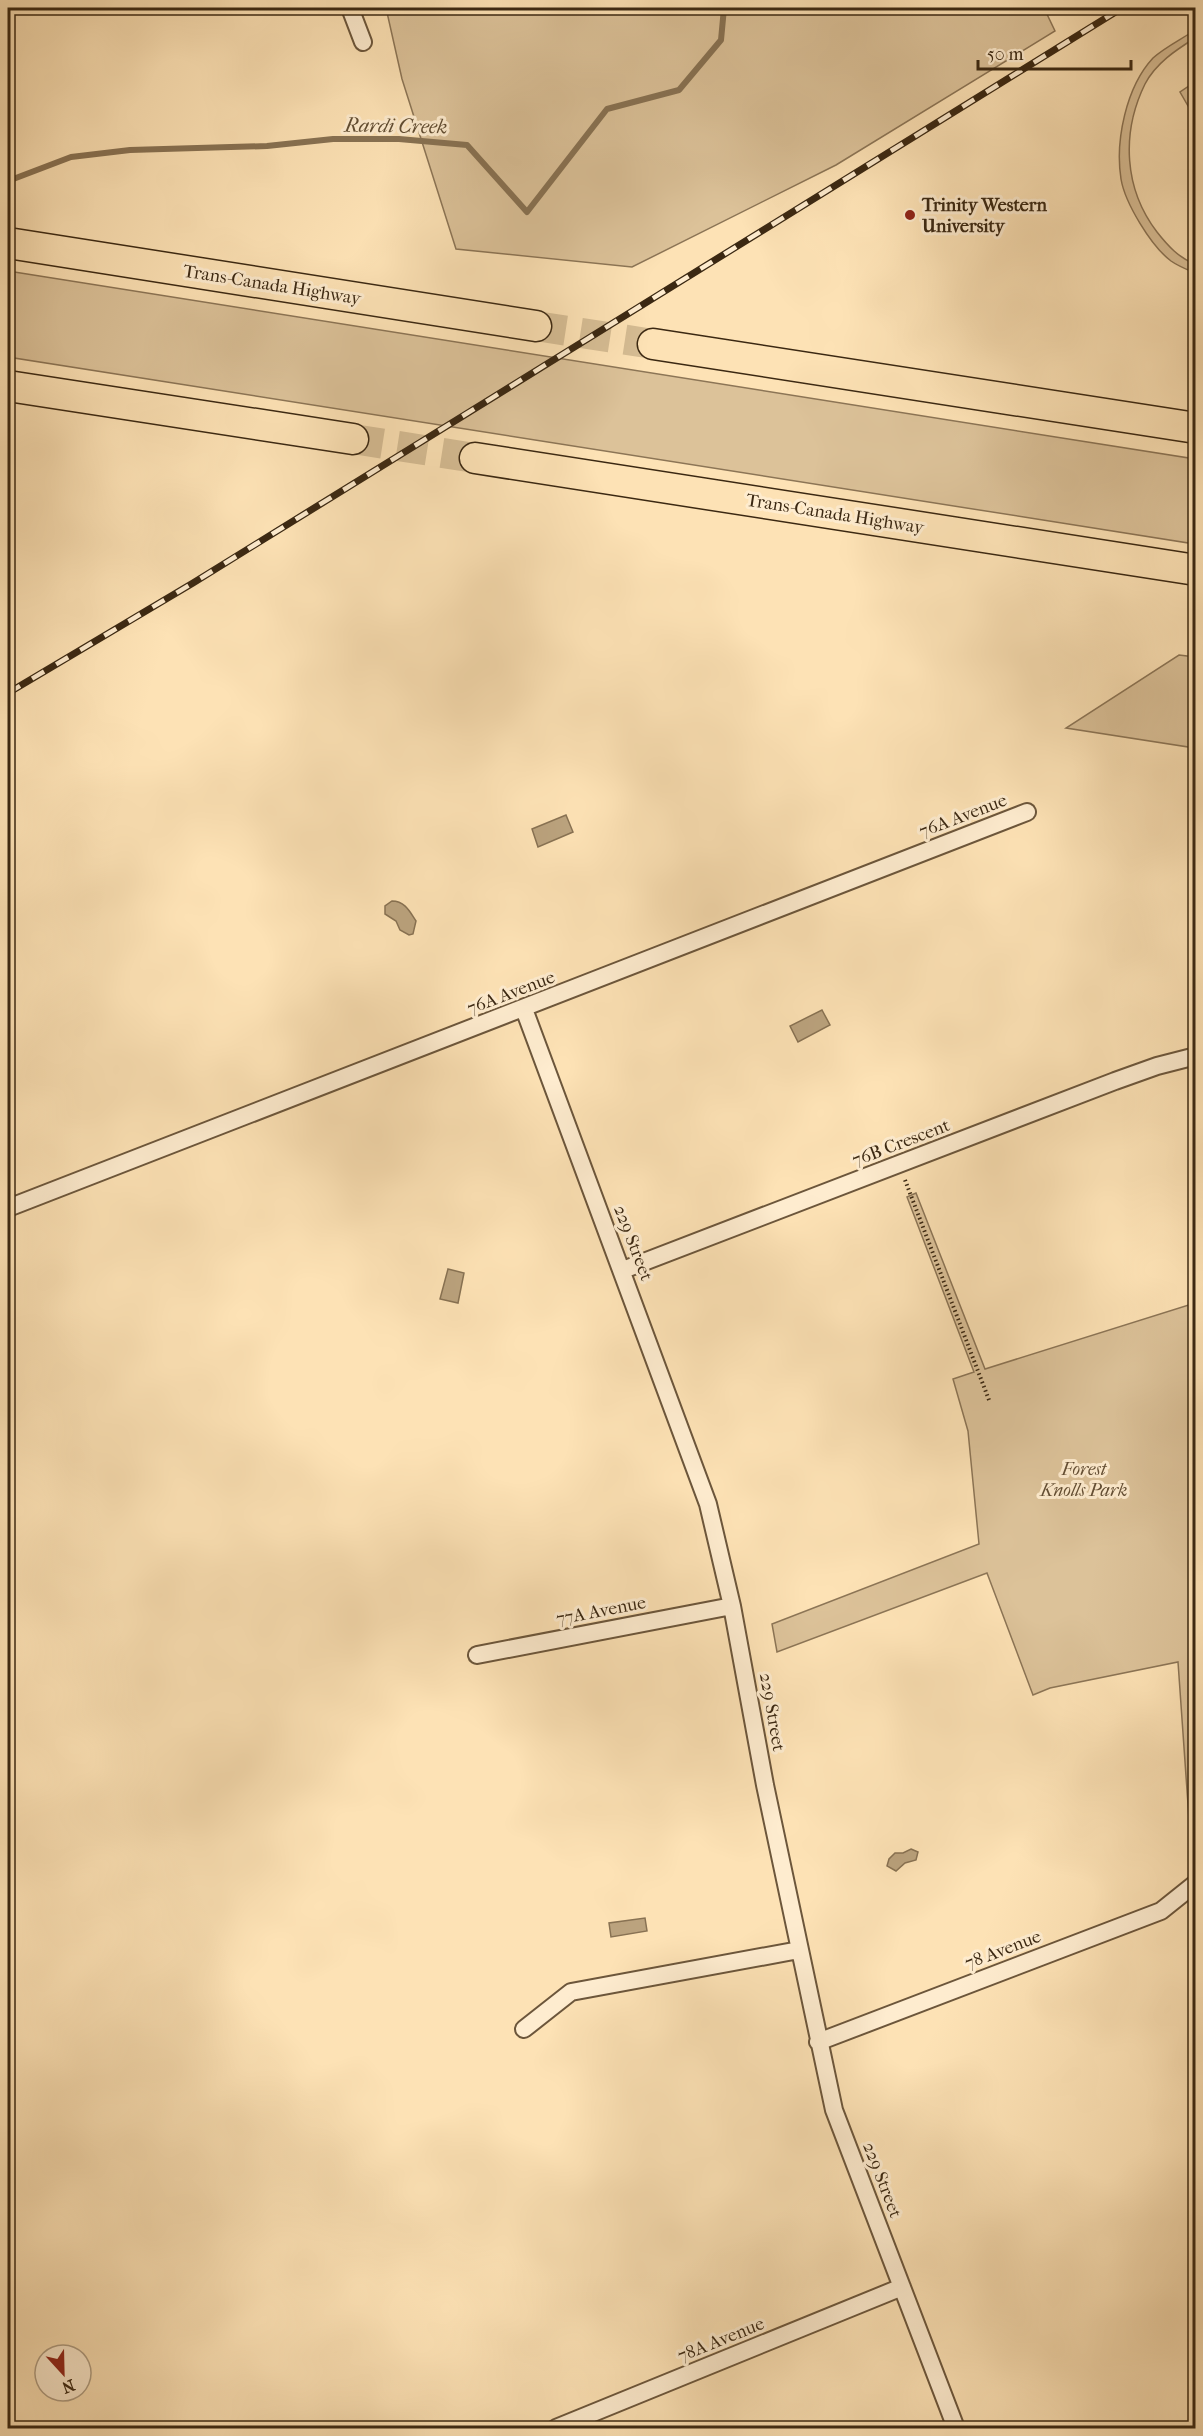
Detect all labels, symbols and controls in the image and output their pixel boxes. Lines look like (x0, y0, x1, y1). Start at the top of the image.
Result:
scale bar (978, 33, 1131, 71)
text: 50 m (987, 44, 1024, 65)
water label: Rardi Creek (342, 114, 448, 138)
place label: Trinity Western University (921, 195, 1047, 237)
marker: Trinity Western University (903, 208, 917, 222)
street label: Trans-Canada Highway (182, 261, 364, 310)
street label: Trans-Canada Highway (745, 490, 927, 539)
street label: 76A Avenue (916, 790, 1010, 842)
street label: 76A Avenue (464, 967, 558, 1019)
street label: 76B Crescent (849, 1115, 953, 1171)
street label: 229 Street (609, 1202, 657, 1284)
park label: Forest Knolls Park (1039, 1459, 1127, 1501)
street label: 77A Avenue (554, 1592, 648, 1630)
street label: 229 Street (755, 1671, 789, 1753)
street label: 78 Avenue (962, 1926, 1044, 1974)
street label: 229 Street (858, 2139, 906, 2221)
street label: 78A Avenue (675, 2313, 767, 2367)
north arrow (33, 2343, 93, 2403)
text: N (58, 2375, 78, 2398)

